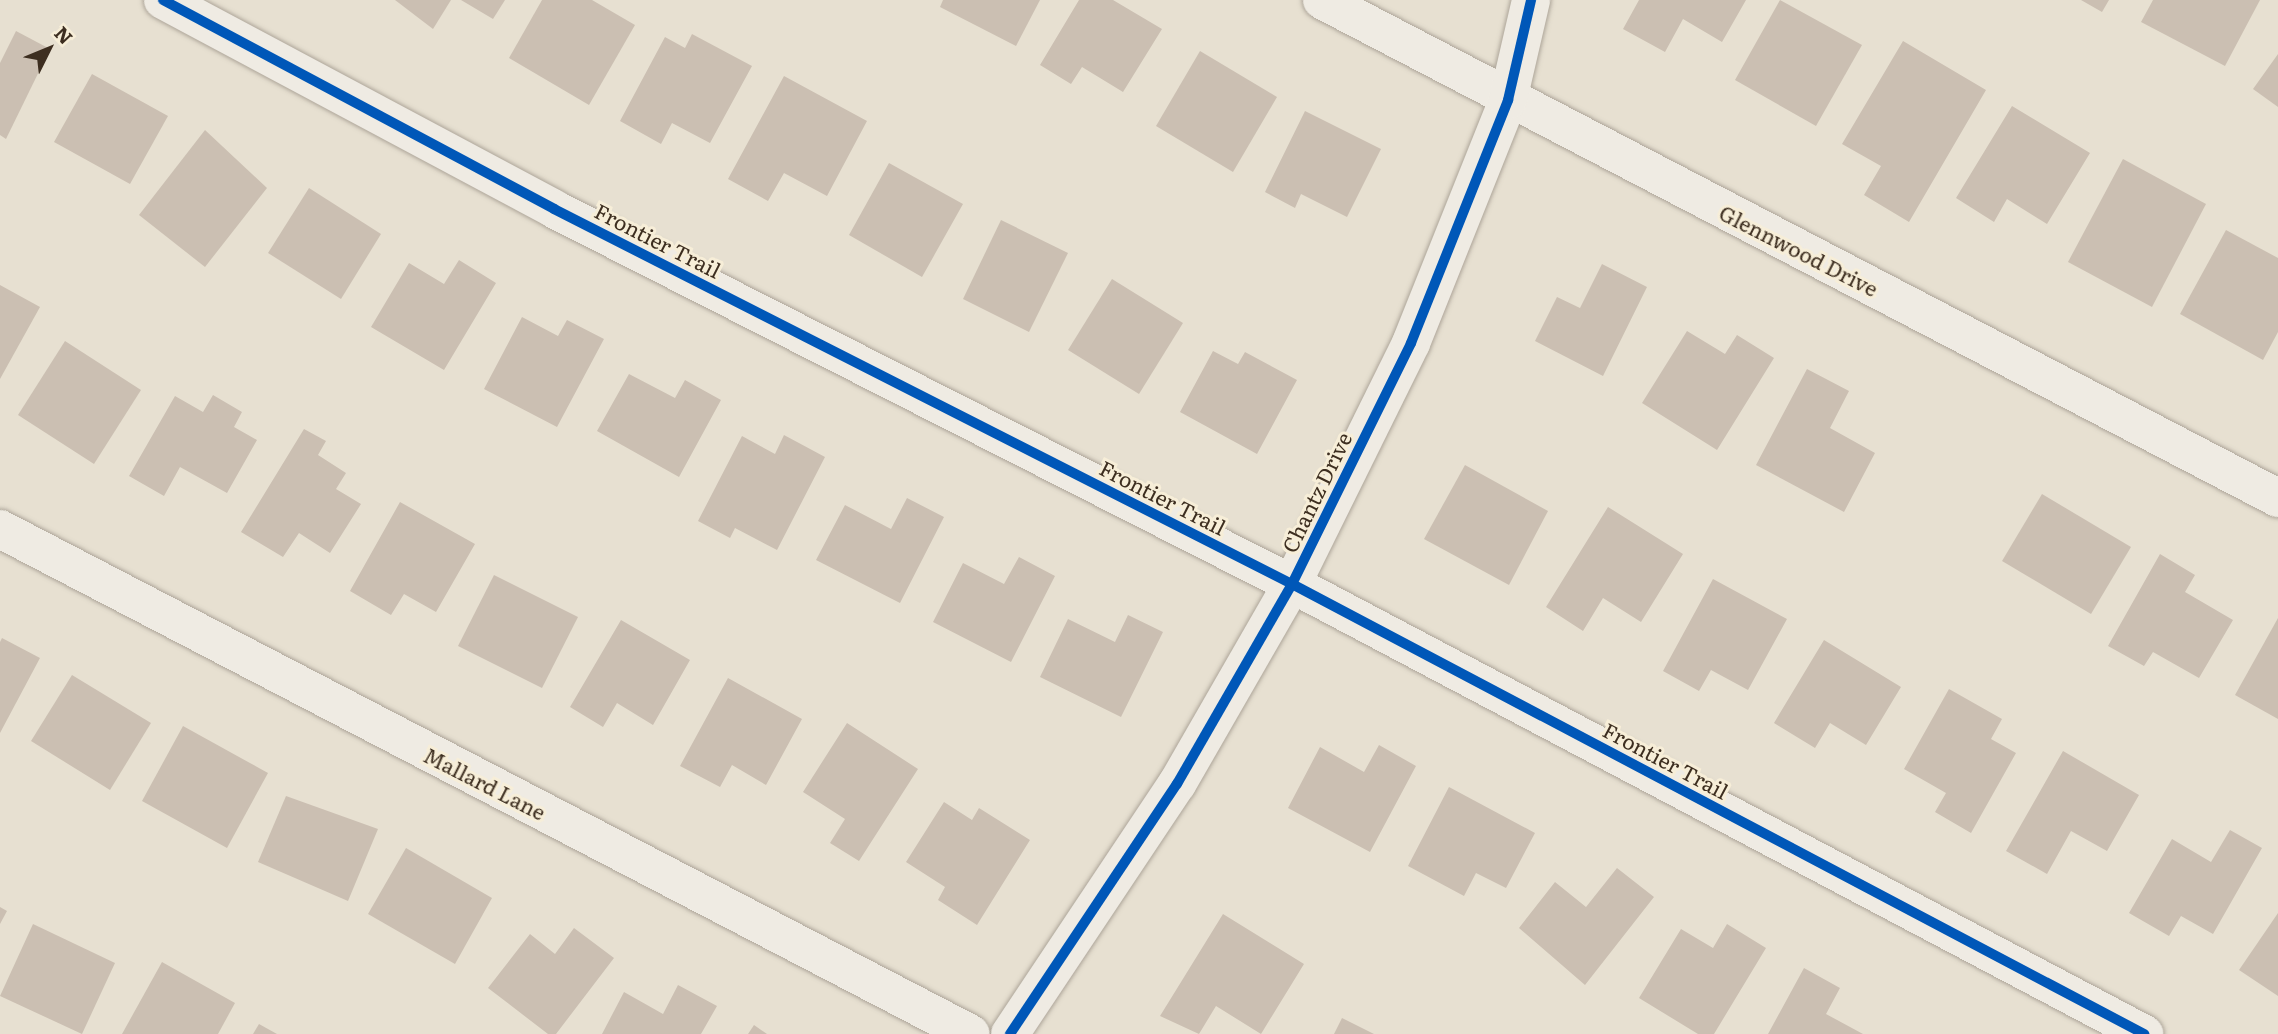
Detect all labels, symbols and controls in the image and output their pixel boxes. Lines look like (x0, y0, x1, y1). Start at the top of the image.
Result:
north arrow (14, 14, 84, 84)
text: N (49, 19, 80, 50)
street label: Frontier Trail (591, 197, 725, 283)
street label: Glennwood Drive (1715, 199, 1883, 301)
street label: Chantz Drive (1276, 428, 1356, 556)
street label: Frontier Trail (1096, 454, 1230, 540)
street label: Frontier Trail (1599, 716, 1733, 804)
street label: Mallard Lane (420, 742, 550, 824)

